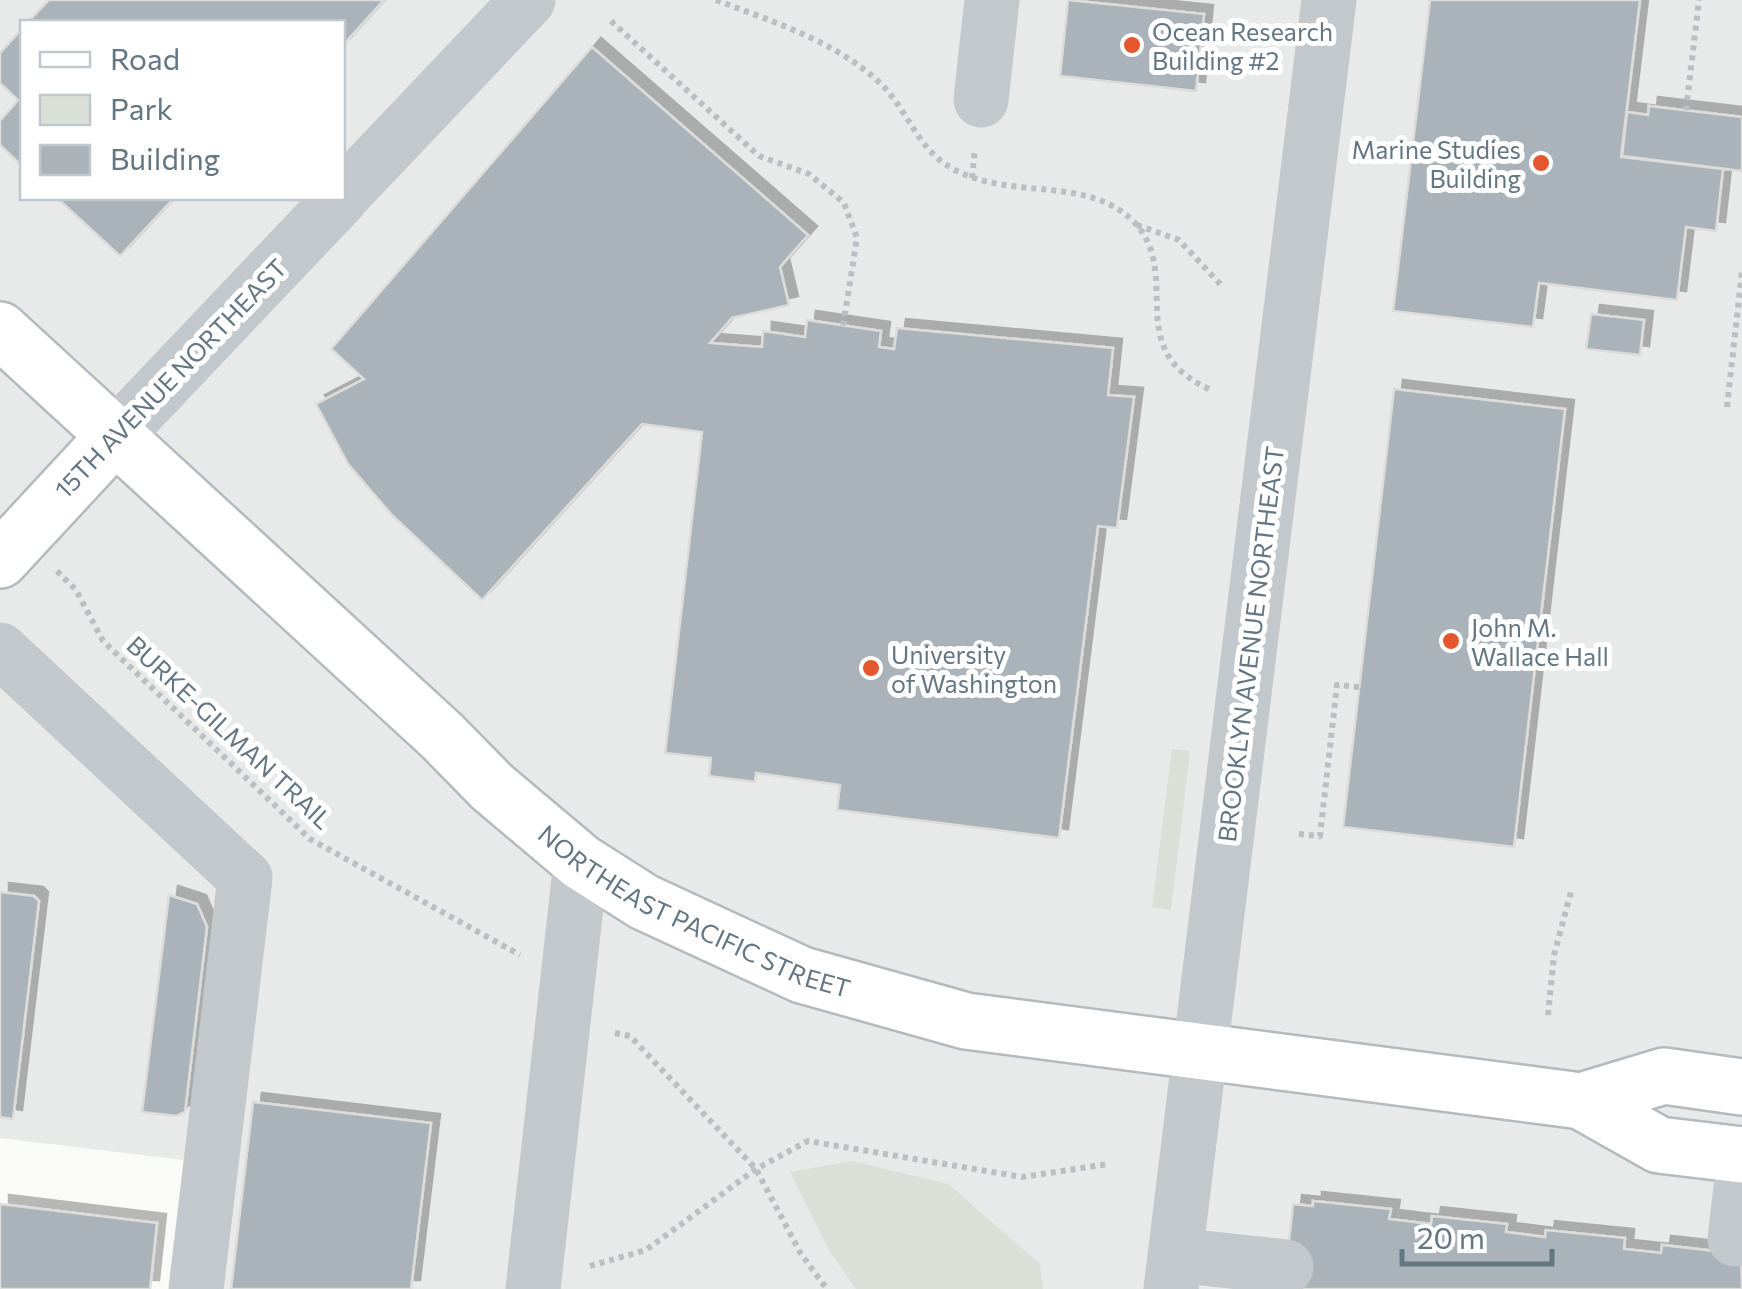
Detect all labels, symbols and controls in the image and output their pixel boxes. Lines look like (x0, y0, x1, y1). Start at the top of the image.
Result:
place label: Ocean Research Building #2 (1152, 16, 1333, 75)
legend (20, 20, 345, 200)
marker: Ocean Research Building #2 (1121, 34, 1143, 56)
text: Road (110, 39, 180, 76)
text: Park (110, 89, 173, 126)
place label: Marine Studies Building (1351, 134, 1521, 193)
text: Building (110, 139, 220, 176)
marker: Marine Studies Building (1530, 152, 1552, 174)
street label: 15TH AVENUE NORTHEAST (48, 252, 292, 504)
street label: BROOKLYN AVENUE NORTHEAST (1211, 444, 1289, 844)
place label: John M. Wallace Hall (1471, 612, 1609, 671)
street label: BURKE-GILMAN TRAIL (121, 629, 339, 835)
marker: John M. Wallace Hall (1440, 630, 1462, 652)
place label: University of Washington (891, 639, 1057, 698)
marker: University of Washington (860, 657, 882, 679)
street label: NORTHEAST PACIFIC STREET (533, 818, 854, 1003)
scale bar (1402, 1204, 1552, 1266)
text: 20 m (1417, 1218, 1485, 1255)

